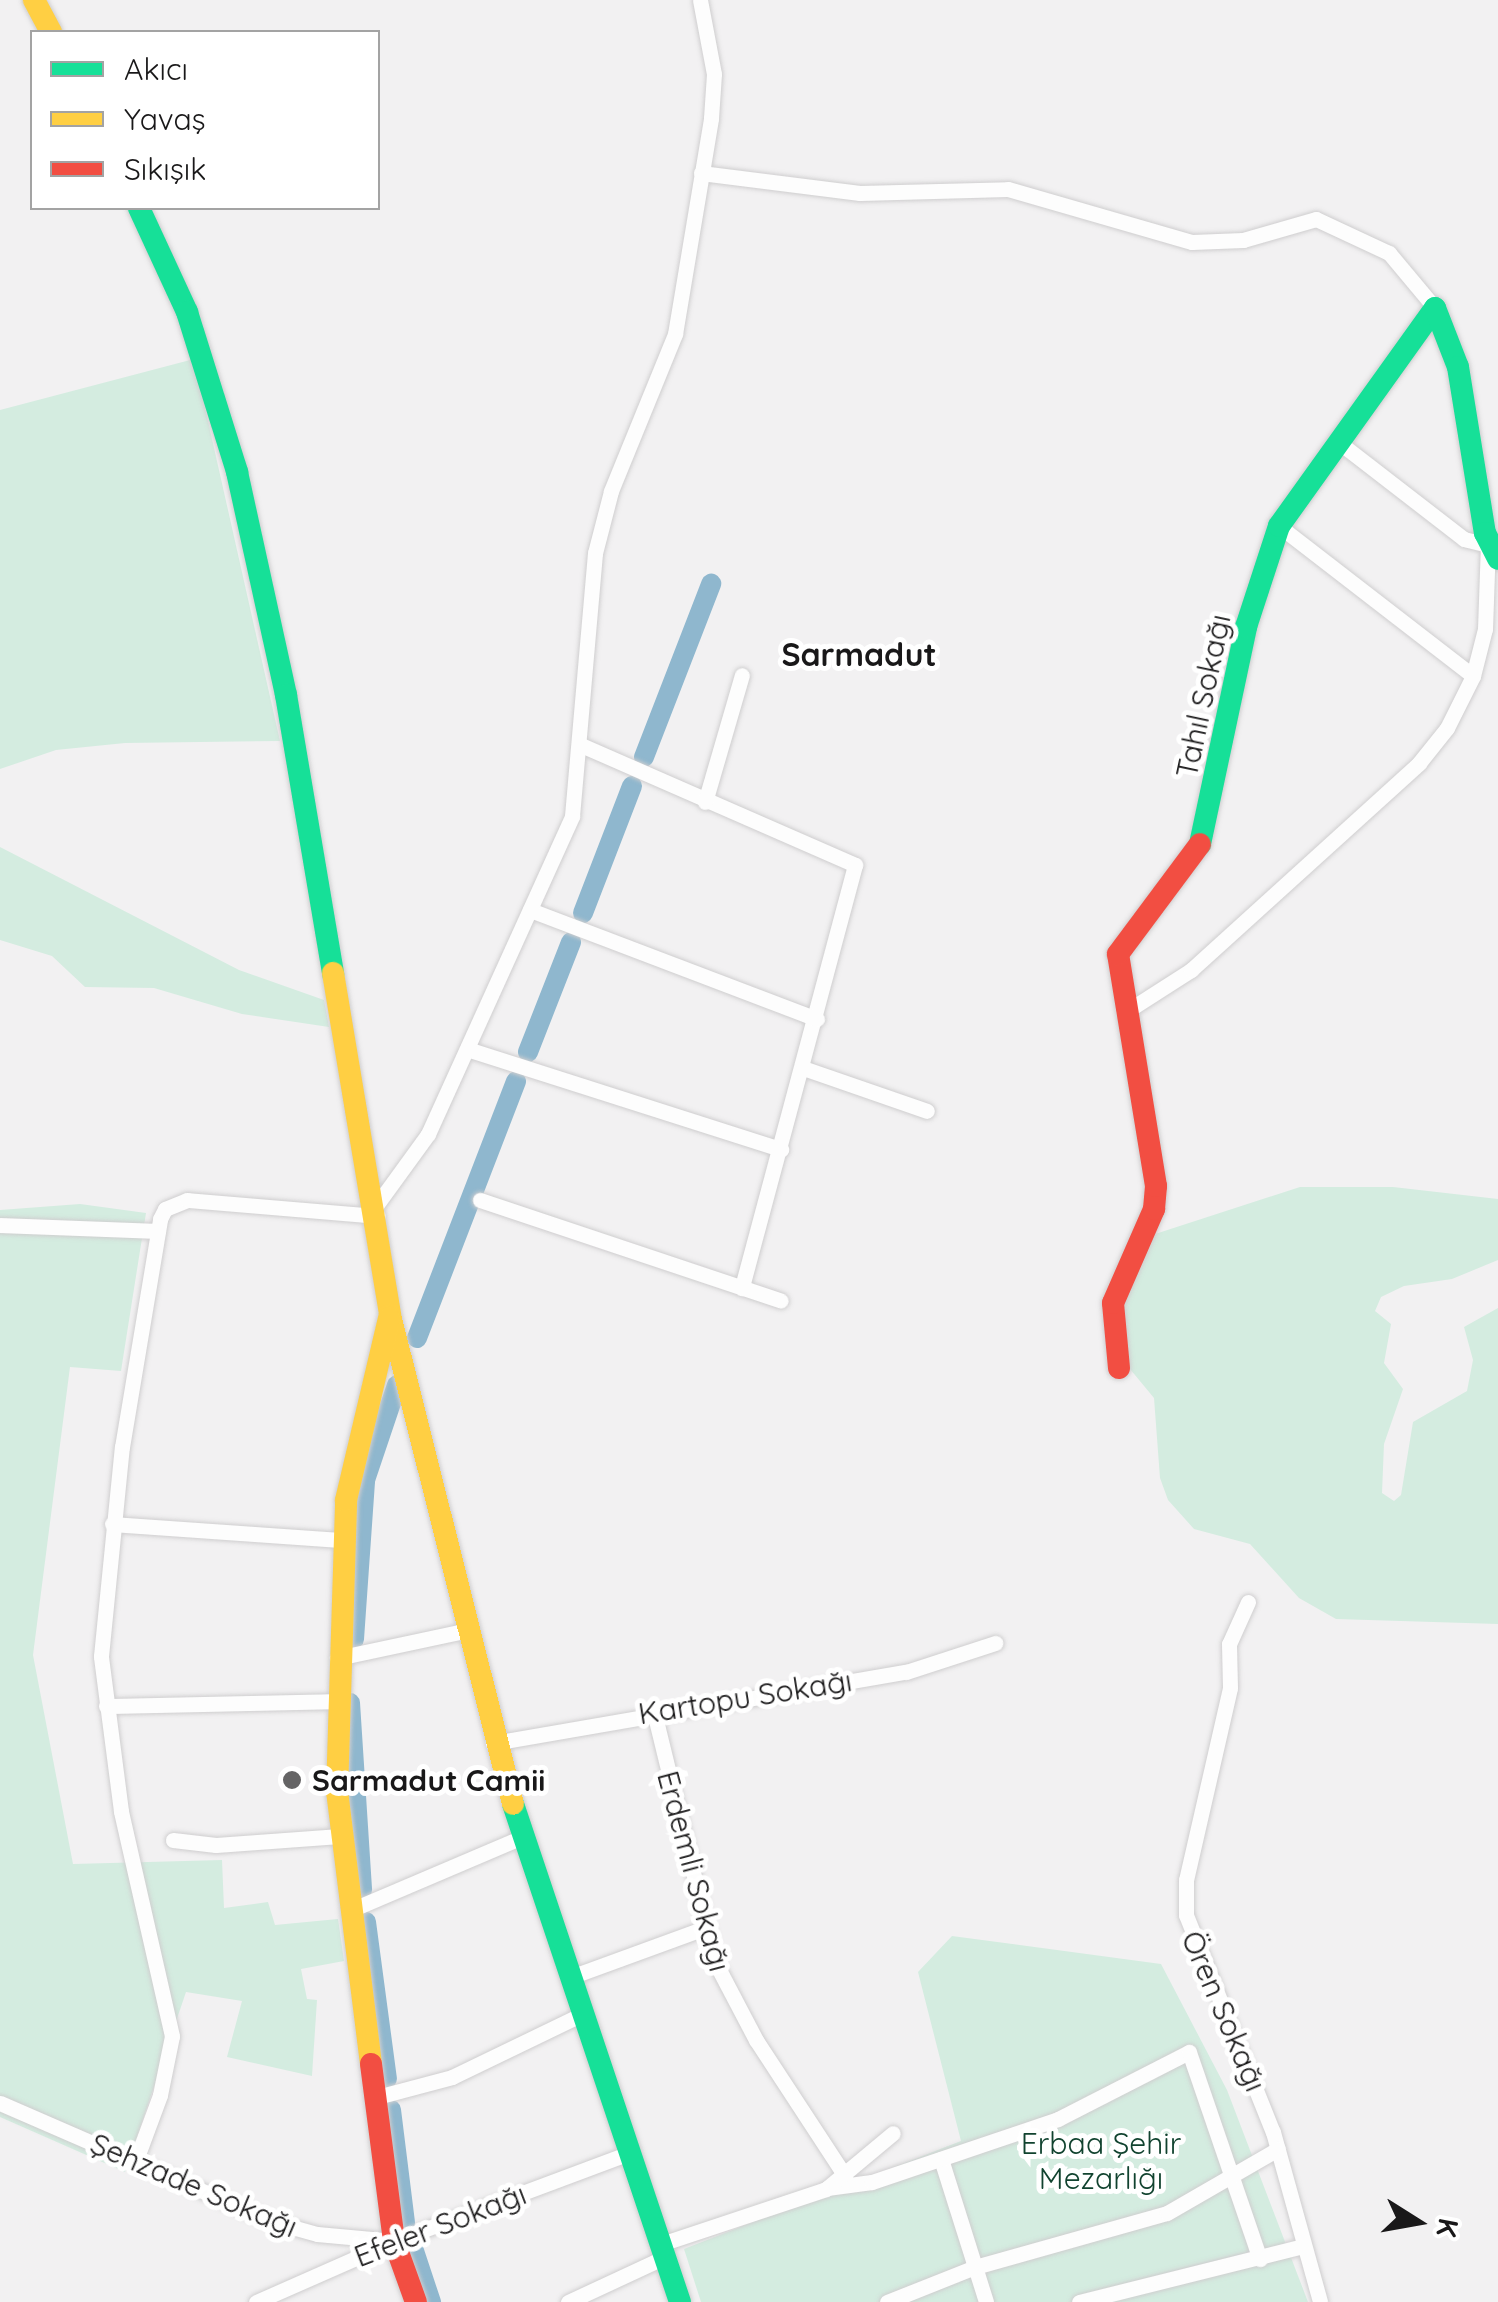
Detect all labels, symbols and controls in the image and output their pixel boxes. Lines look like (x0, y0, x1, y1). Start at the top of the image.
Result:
legend (30, 30, 380, 210)
text: Akıcı (124, 50, 188, 88)
text: Yavaş (124, 100, 206, 138)
text: Sıkışık (124, 150, 206, 188)
street label: Tahıl Sokağı (1168, 611, 1238, 781)
district label: Sarmadut (781, 635, 937, 673)
street label: Kartopu Sokağı (636, 1662, 854, 1732)
place label: Sarmadut Camii (312, 1762, 545, 1798)
street label: Erdemli Sokağı (650, 1767, 738, 1975)
marker: Sarmadut Camii (281, 1769, 303, 1791)
street label: Ören Sokağı (1174, 1925, 1274, 2097)
street label: Şehzade Sokağı (85, 2125, 303, 2245)
park label: Erbaa Şehir Mezarlığı (1021, 2125, 1181, 2196)
north arrow (1368, 2172, 1468, 2272)
street label: Efeler Sokağı (349, 2176, 531, 2274)
text: K (1429, 2215, 1467, 2240)

